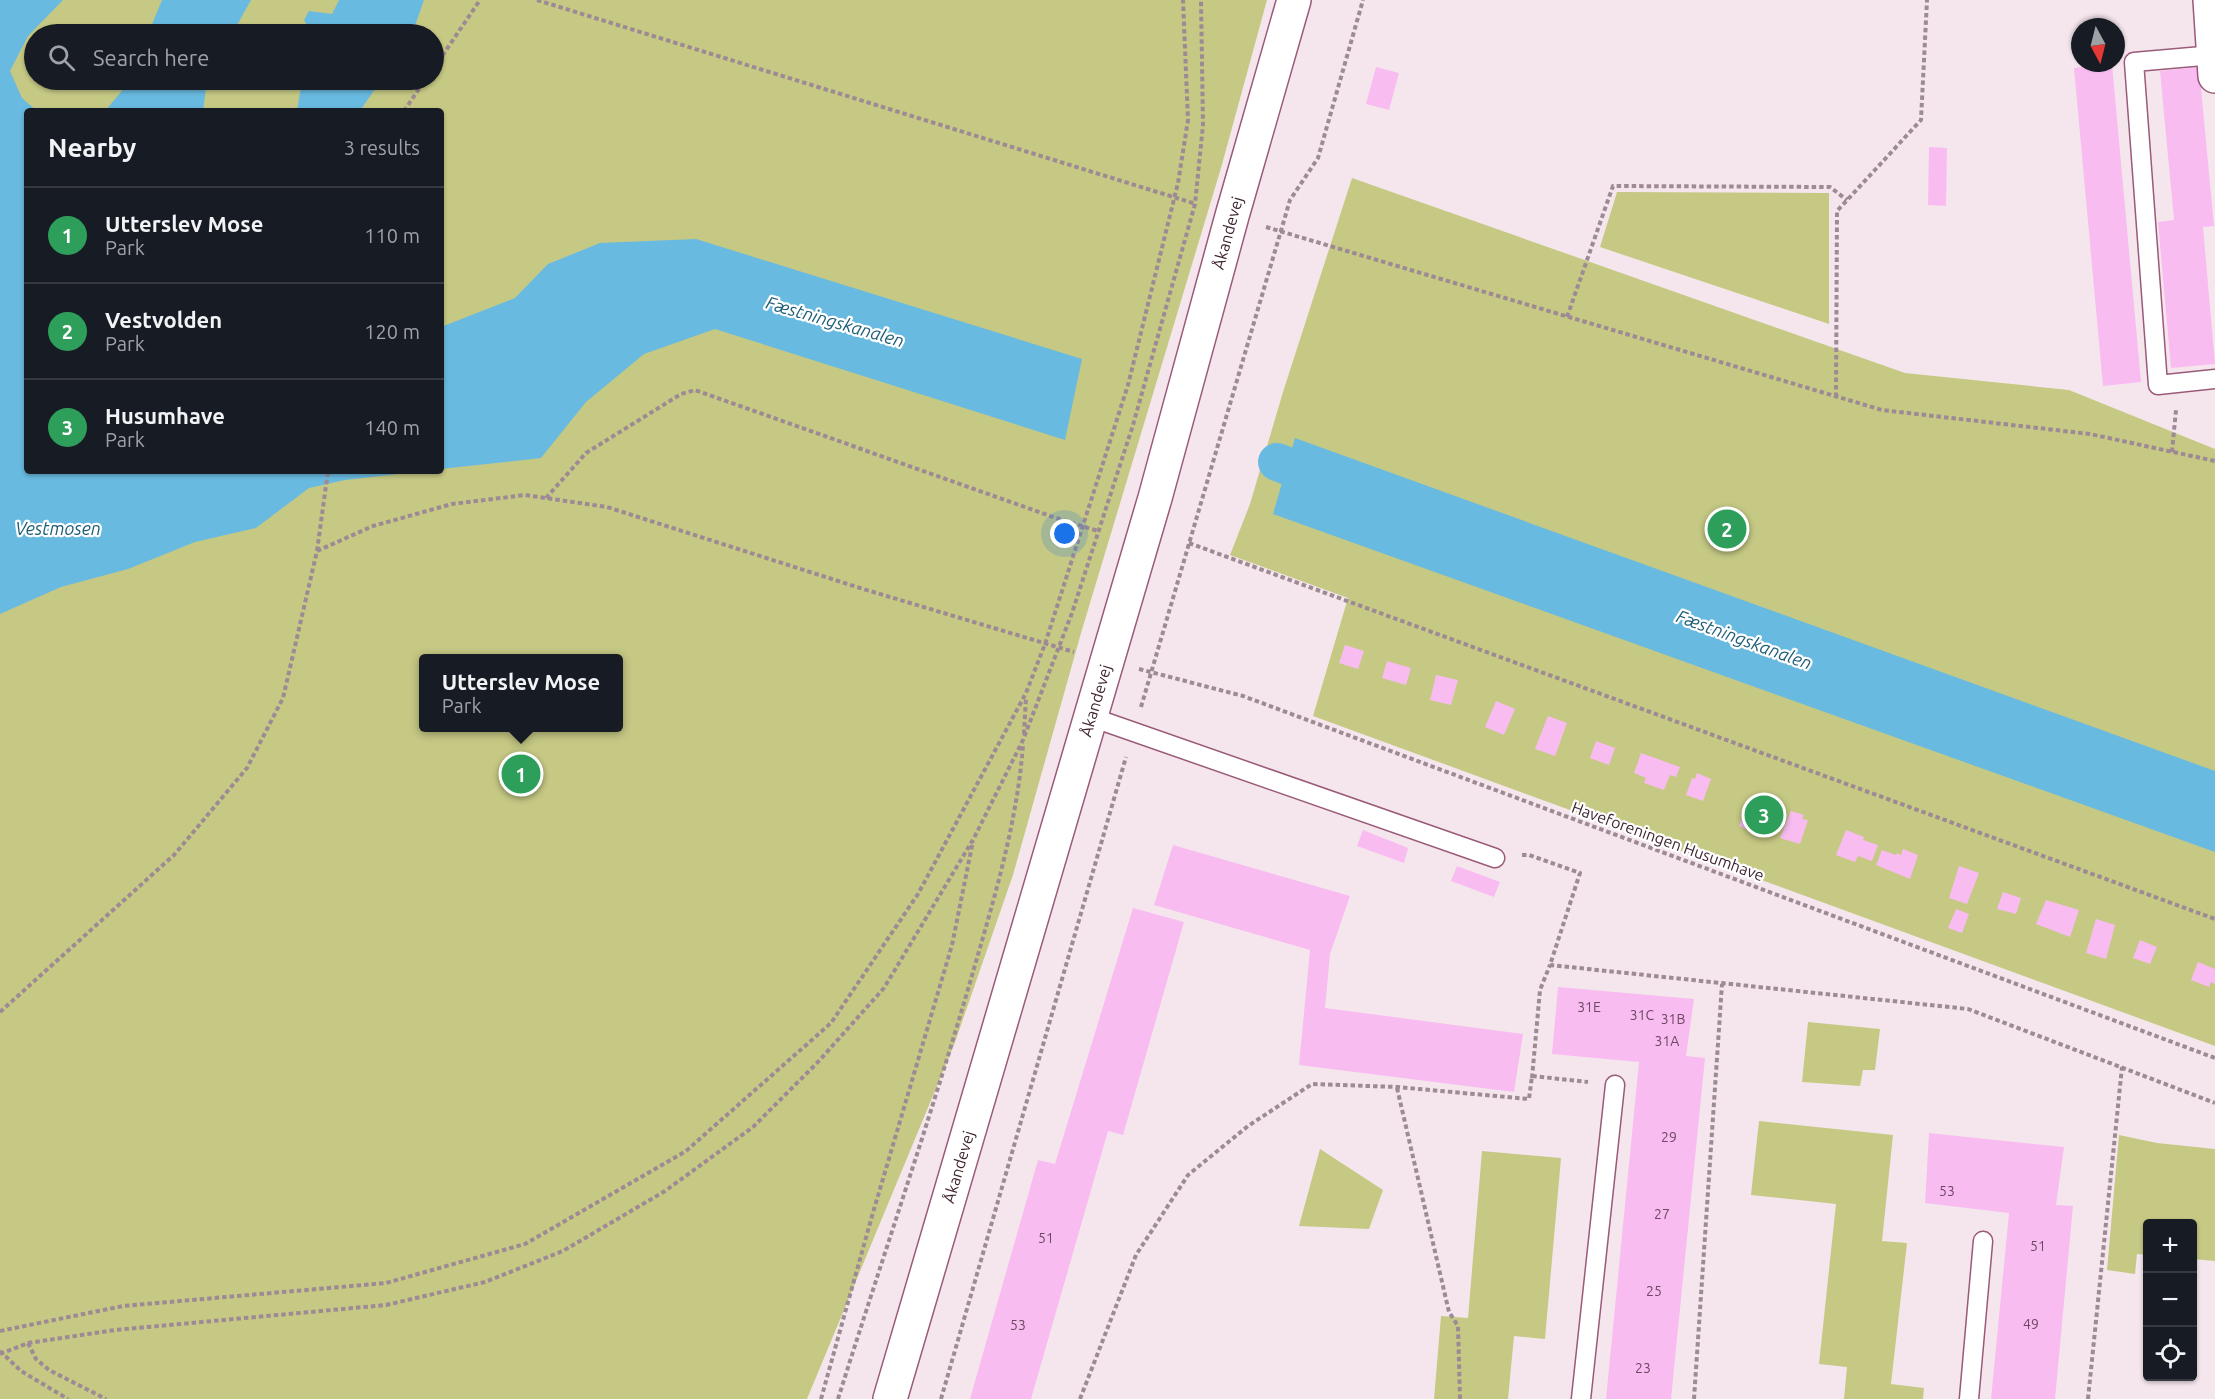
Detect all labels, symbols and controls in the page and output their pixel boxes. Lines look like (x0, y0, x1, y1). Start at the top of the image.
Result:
north arrow (2071, 18, 2125, 72)
search box (24, 24, 444, 90)
icon: search (45, 41, 78, 74)
text: Search here (93, 45, 209, 70)
text: Nearby (48, 133, 136, 162)
text: 3 results (344, 136, 420, 159)
street label: Åkandevej (1209, 194, 1246, 271)
text: Utterslev Mose (105, 211, 263, 236)
text: 1 (62, 224, 73, 247)
text: 110 m (364, 224, 420, 247)
text: Park (105, 236, 145, 259)
water label: Fæstningskanalen (764, 292, 907, 350)
text: Vestvolden (105, 307, 222, 332)
text: 2 (62, 320, 73, 343)
text: 120 m (364, 320, 420, 343)
text: Park (105, 332, 145, 355)
text: Husumhave (105, 403, 225, 428)
text: 3 (62, 416, 73, 439)
text: 140 m (364, 416, 420, 439)
text: Park (105, 428, 145, 451)
pin: 2 (1708, 506, 1746, 552)
water label: Vestmosen (15, 518, 101, 538)
your location (1050, 519, 1079, 548)
water label: Fæstningskanalen (1674, 605, 1815, 673)
popup (419, 654, 623, 732)
street label: Åkandevej (1076, 662, 1115, 739)
text: Utterslev Mose (442, 669, 600, 694)
text: Park (442, 694, 482, 717)
pin: 1 (502, 752, 540, 796)
pin: 3 (1744, 792, 1784, 838)
street label: Haveforeningen Husumhave (1569, 798, 1767, 884)
house number: 31E (1577, 999, 1601, 1015)
house number: 31C (1630, 1007, 1655, 1023)
house number: 31B (1661, 1011, 1685, 1027)
house number: 31A (1655, 1033, 1679, 1049)
street label: Åkandevej (939, 1129, 977, 1205)
house number: 29 (1661, 1129, 1677, 1145)
house number: 53 (1939, 1183, 1955, 1199)
house number: 27 (1654, 1206, 1670, 1222)
map controls (2143, 1219, 2197, 1381)
button: + (2143, 1219, 2197, 1273)
house number: 51 (1038, 1230, 1054, 1246)
house number: 51 (2030, 1238, 2046, 1254)
button: − (2143, 1273, 2197, 1327)
house number: 25 (1646, 1283, 1662, 1299)
house number: 49 (2023, 1316, 2039, 1332)
house number: 53 (1010, 1317, 1026, 1333)
button: locate (2143, 1327, 2197, 1381)
house number: 23 (1635, 1360, 1651, 1376)

